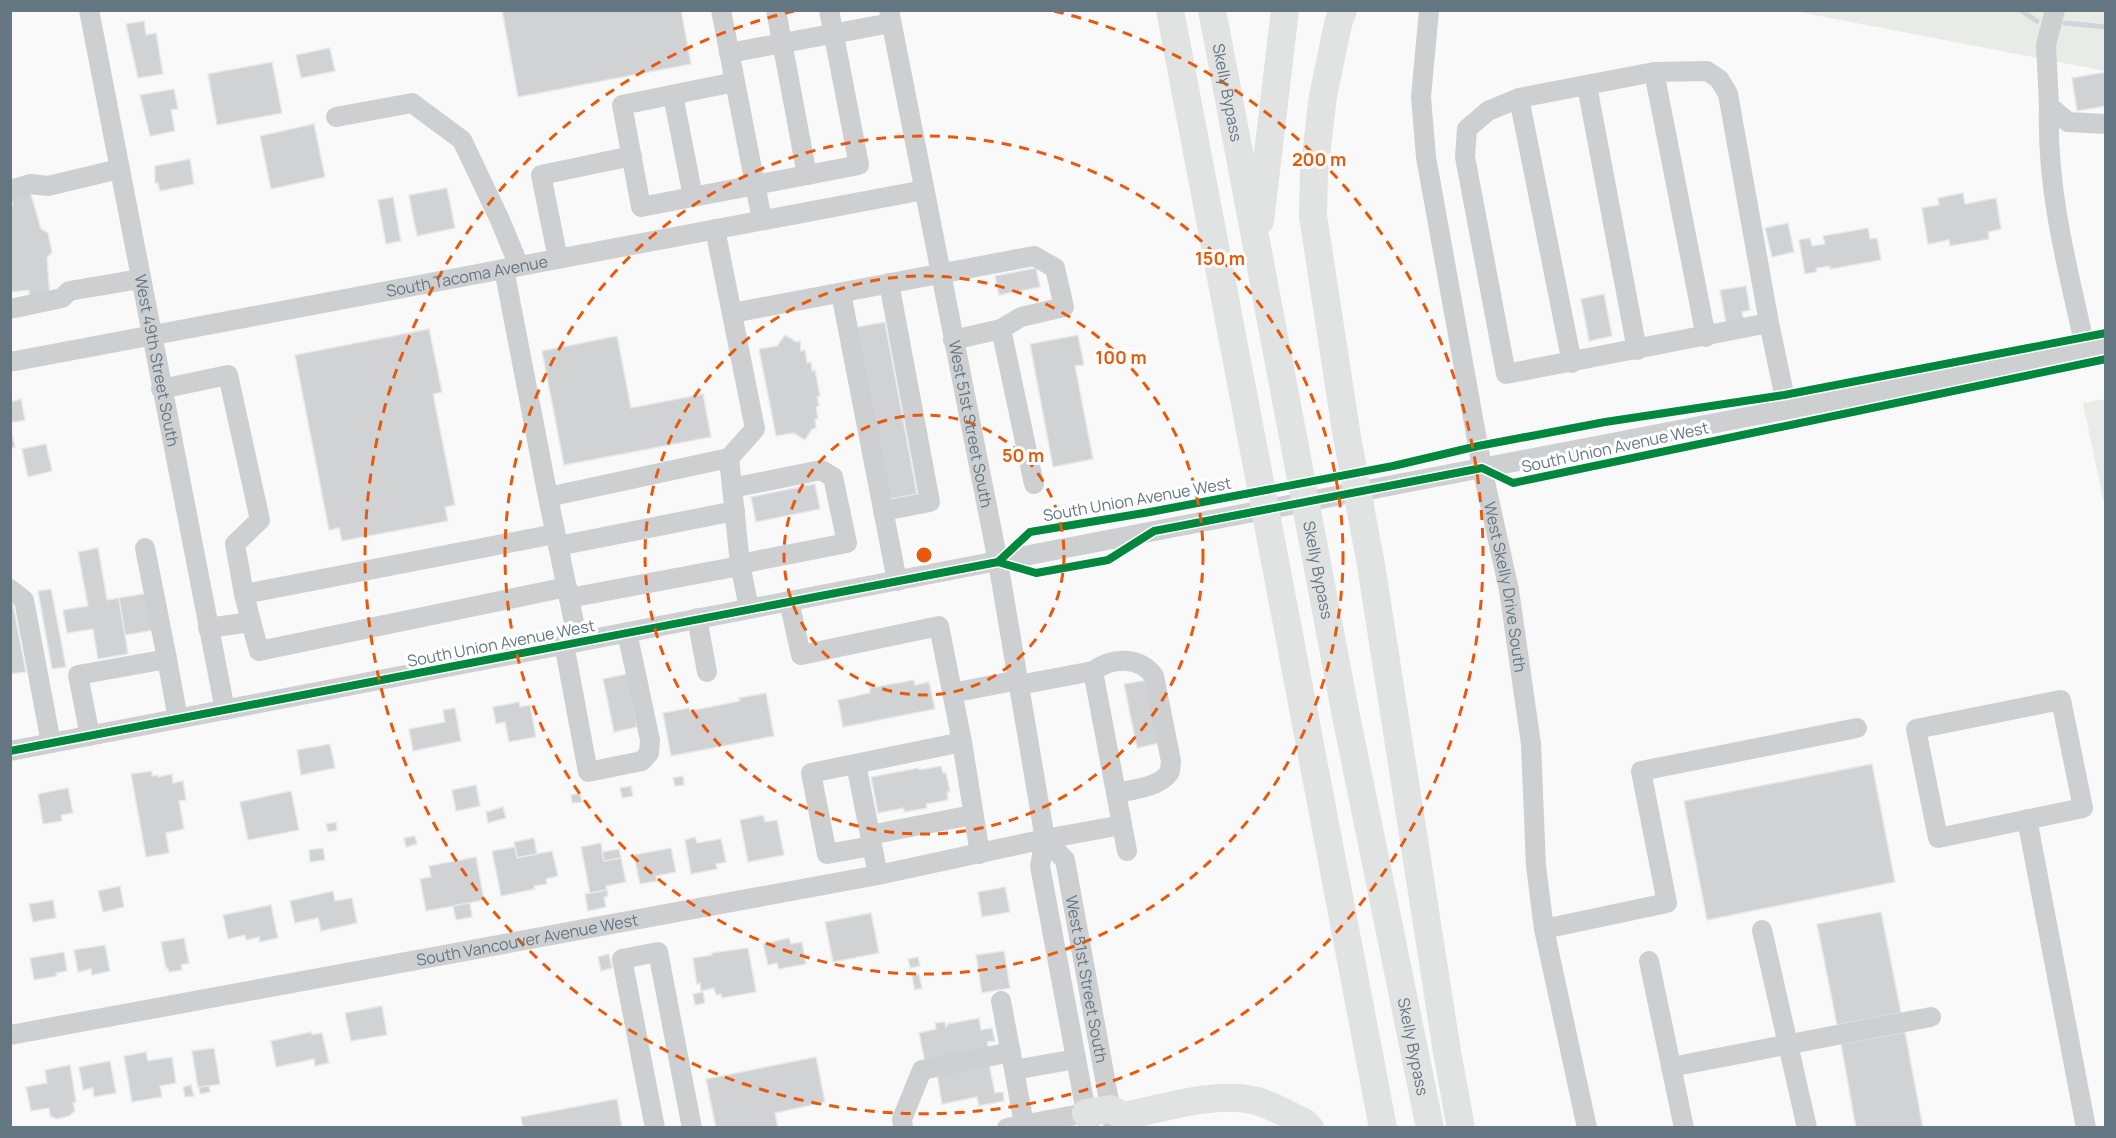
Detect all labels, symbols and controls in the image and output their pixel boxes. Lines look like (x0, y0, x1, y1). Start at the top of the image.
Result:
street label: Skelly Bypass (1208, 42, 1248, 144)
text: 200 m (1292, 147, 1346, 171)
text: 150 m (1195, 246, 1245, 270)
street label: South Tacoma Avenue (384, 250, 550, 302)
street label: West 49th Street South (130, 273, 185, 448)
street label: West 51st Street South (943, 338, 998, 510)
text: 100 m (1095, 345, 1147, 369)
street label: South Union Avenue West (1519, 416, 1711, 478)
text: 50 m (1002, 443, 1044, 467)
street label: South Union Avenue West (1041, 472, 1233, 526)
street label: West Skelly Drive South (1479, 500, 1532, 674)
street label: Skelly Bypass (1298, 519, 1338, 621)
centre of rings (914, 545, 934, 565)
street label: South Union Avenue West (405, 614, 597, 672)
street label: West 51st Street South (1061, 893, 1113, 1065)
street label: South Vancouver Avenue West (415, 908, 640, 971)
street label: Skelly Bypass (1393, 996, 1434, 1098)

